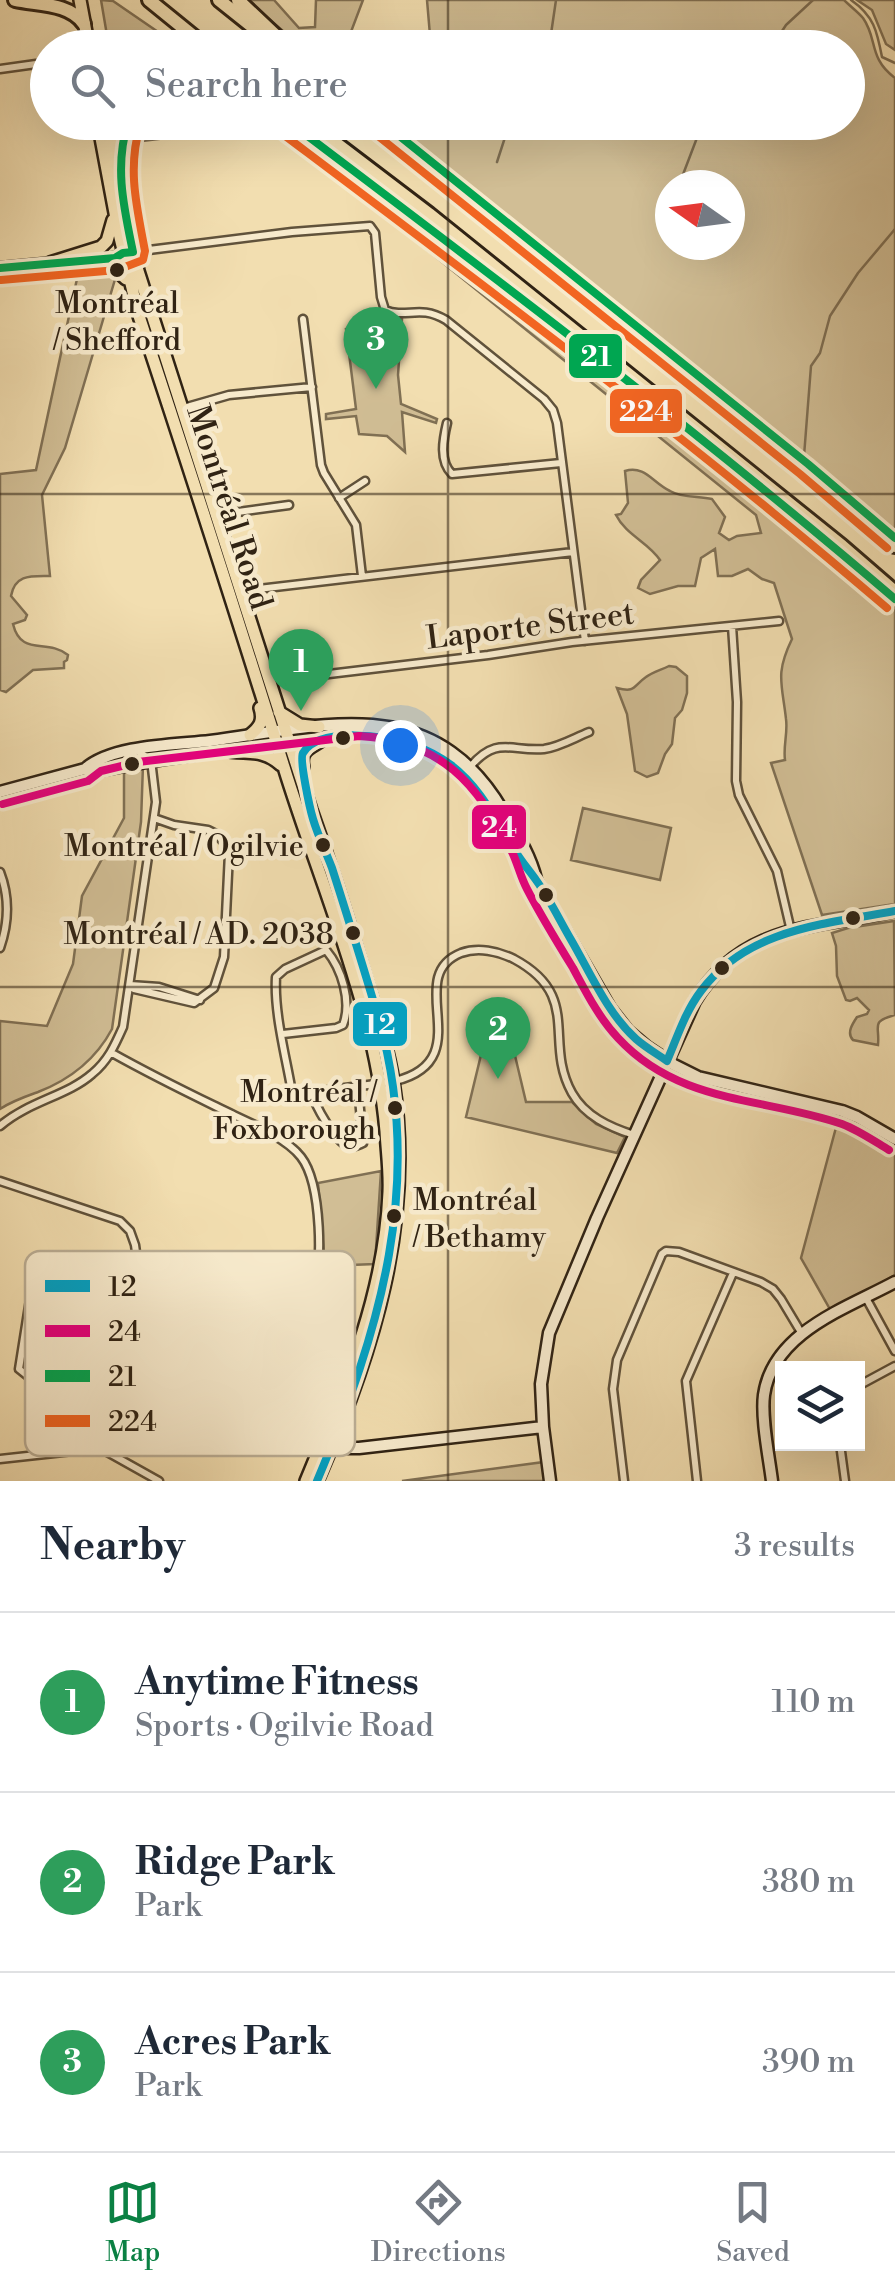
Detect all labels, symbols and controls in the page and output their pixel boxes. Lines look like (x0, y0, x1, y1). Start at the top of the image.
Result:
search box (30, 30, 865, 140)
icon: search (65, 58, 120, 113)
text: Search here (145, 62, 348, 109)
north arrow (655, 170, 745, 260)
marker: Montréal / Shefford (107, 260, 127, 280)
place label: Montréal / Shefford (52, 285, 181, 360)
pin: 3 (344, 306, 408, 389)
line badge: 21 (567, 332, 624, 380)
text: 21 (580, 340, 612, 375)
line badge: 224 (608, 387, 684, 435)
text: 224 (619, 395, 673, 430)
street label: Montréal Road (177, 400, 281, 615)
street label: Laporte Street (424, 593, 636, 659)
pin: 1 (268, 628, 334, 711)
your location (375, 720, 426, 771)
unlabelled marker (333, 728, 353, 748)
unlabelled marker (122, 754, 142, 774)
line badge: 24 (470, 803, 528, 851)
text: 24 (481, 811, 517, 846)
place label: Montréal / Ogilvie (64, 828, 304, 866)
marker: Montréal / Ogilvie (313, 835, 333, 855)
unlabelled marker (536, 885, 556, 905)
unlabelled marker (843, 908, 863, 928)
place label: Montréal / AD. 2038 (64, 916, 334, 954)
marker: Montréal / AD. 2038 (343, 923, 363, 943)
unlabelled marker (712, 958, 732, 978)
pin: 2 (466, 996, 530, 1079)
line badge: 12 (351, 1000, 409, 1048)
text: 12 (364, 1008, 396, 1043)
place label: Montréal / Foxborough (213, 1074, 378, 1149)
marker: Montréal / Foxborough (385, 1098, 405, 1118)
place label: Montréal / Bethamy (412, 1182, 546, 1257)
marker: Montréal / Bethamy (384, 1206, 404, 1226)
legend (25, 1251, 355, 1456)
text: 12 (108, 1270, 137, 1305)
text: 24 (108, 1315, 141, 1350)
text: 21 (108, 1360, 136, 1395)
map controls (775, 1361, 865, 1451)
button: layers (775, 1361, 865, 1451)
text: 224 (108, 1405, 157, 1440)
text: Nearby (40, 1520, 185, 1573)
text: 3 results (734, 1526, 855, 1566)
text: Anytime Fitness (135, 1659, 419, 1706)
text: 1 (65, 1682, 80, 1722)
text: 110 m (772, 1682, 855, 1722)
text: Sports · Ogilvie Road (135, 1706, 434, 1746)
text: Ridge Park (135, 1839, 335, 1886)
text: 2 (62, 1862, 83, 1902)
text: 380 m (762, 1862, 855, 1902)
text: Park (135, 1886, 202, 1926)
text: Acres Park (135, 2019, 330, 2066)
text: 3 (63, 2042, 82, 2082)
text: 390 m (762, 2042, 855, 2082)
text: Park (135, 2066, 202, 2106)
tab: Map (105, 2175, 160, 2270)
tab: Directions (371, 2175, 506, 2270)
tab: Saved (716, 2175, 790, 2270)

